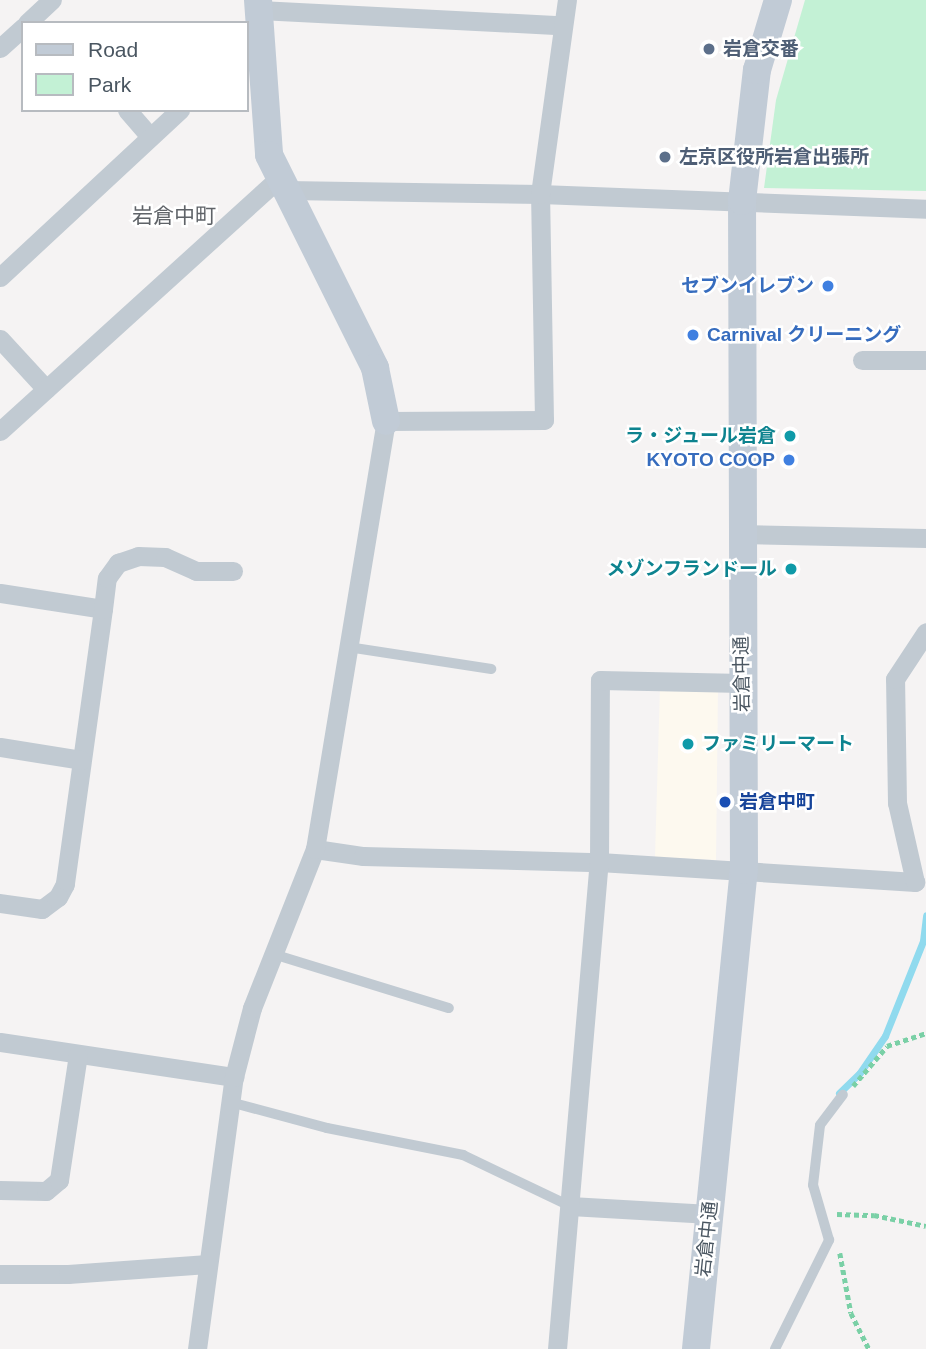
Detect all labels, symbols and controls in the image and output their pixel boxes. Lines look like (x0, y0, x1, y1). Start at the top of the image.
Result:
legend (21, 21, 248, 112)
text: Road (88, 38, 138, 61)
place label: 岩倉交番 (723, 38, 799, 60)
marker: 岩倉交番 (701, 41, 717, 57)
text: Park (88, 73, 131, 96)
place label: 左京区役所岩倉出張所 (679, 146, 869, 168)
marker: 左京区役所岩倉出張所 (657, 149, 673, 165)
district label: 岩倉中町 (132, 203, 216, 229)
place label: セブンイレブン (681, 275, 814, 297)
marker: セブンイレブン (820, 278, 836, 294)
place label: Carnival クリーニング (707, 324, 901, 346)
marker: Carnival クリーニング (685, 327, 701, 343)
place label: ラ・ジュール岩倉 (624, 425, 776, 447)
marker: ラ・ジュール岩倉 (782, 428, 798, 444)
place label: KYOTO COOP (647, 449, 775, 471)
marker: KYOTO COOP (781, 452, 797, 468)
place label: メゾンフランドール (606, 558, 777, 580)
marker: メゾンフランドール (783, 561, 799, 577)
street label: 岩倉中通 (730, 636, 754, 712)
place label: ファミリーマート (702, 733, 854, 755)
marker: ファミリーマート (680, 736, 696, 752)
place label: 岩倉中町 (739, 791, 815, 813)
marker: 岩倉中町 (717, 794, 733, 810)
street label: 岩倉中通 (692, 1200, 722, 1278)

